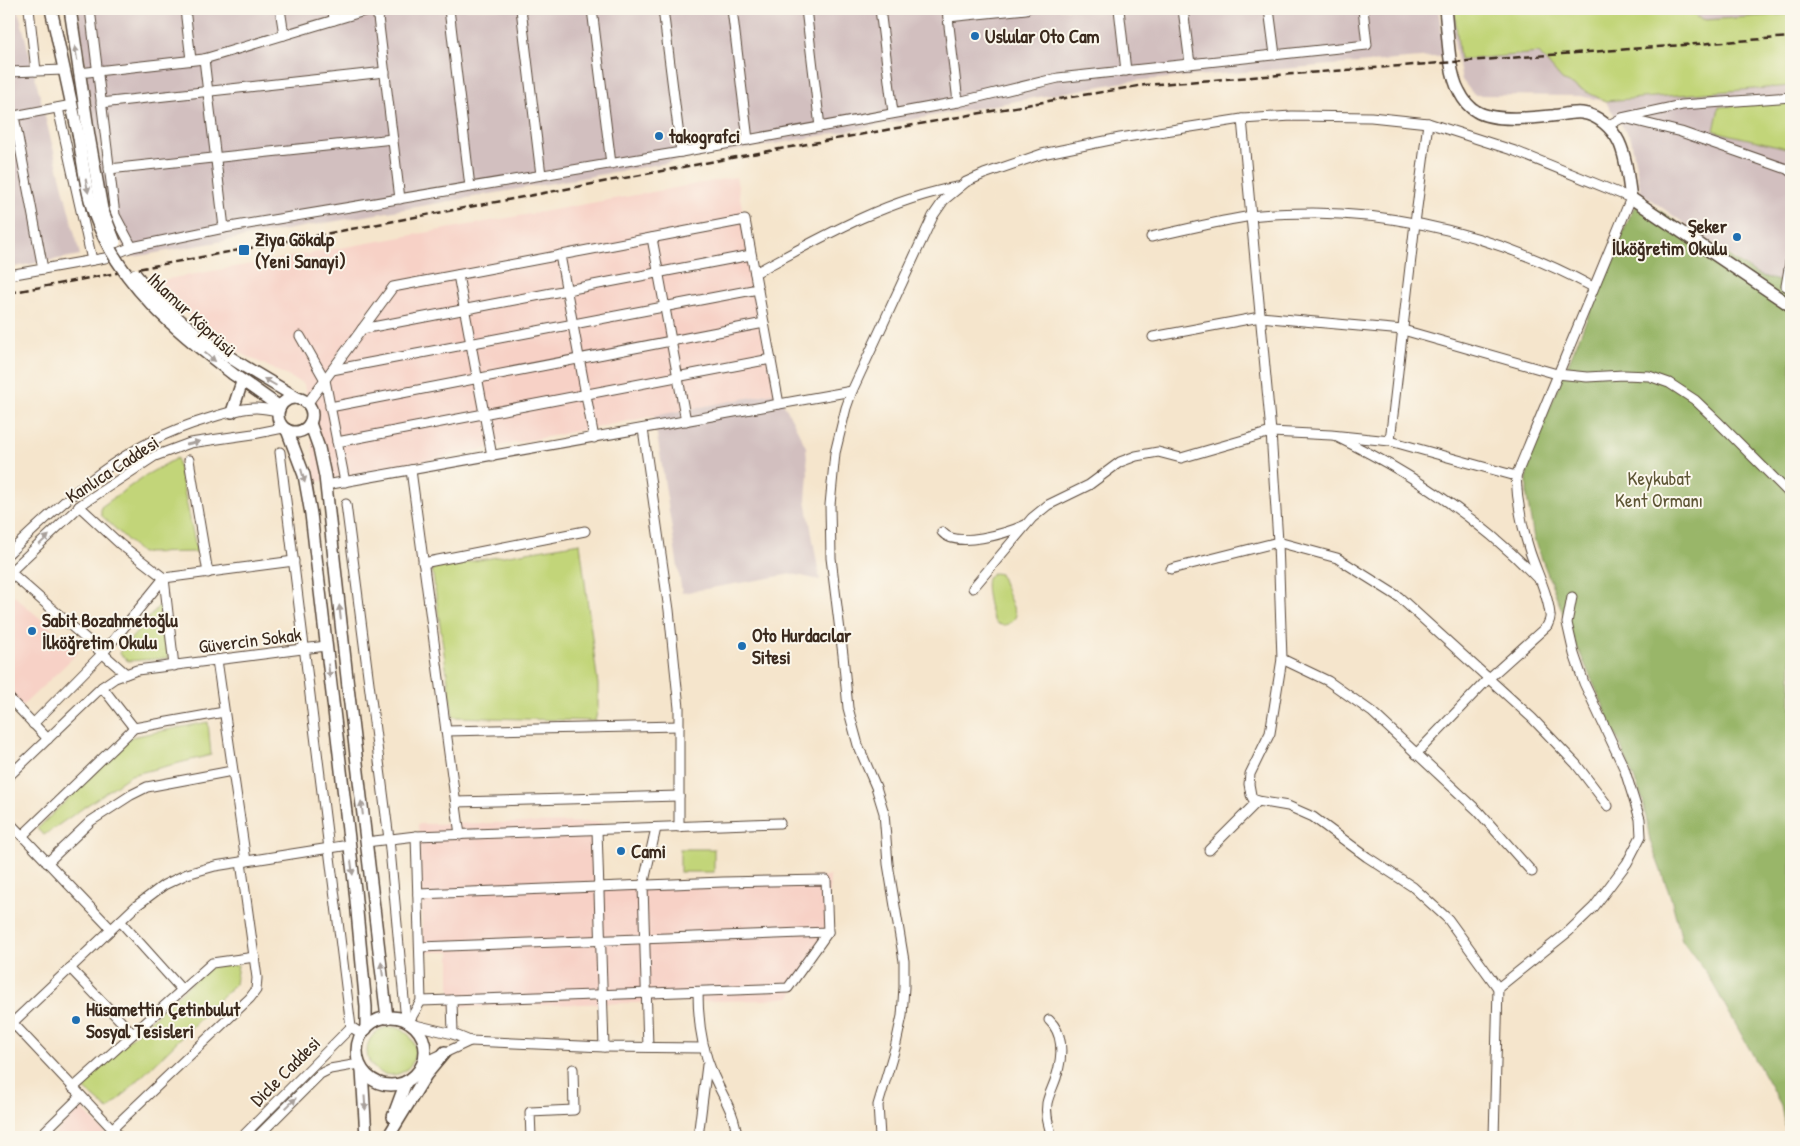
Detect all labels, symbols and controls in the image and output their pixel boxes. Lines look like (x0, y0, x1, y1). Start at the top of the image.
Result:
place label: Uslular Oto Cam (985, 23, 1100, 49)
marker: Uslular Oto Cam (969, 30, 981, 42)
one-way arrow (72, 44, 80, 60)
place label: takografci (668, 123, 740, 150)
marker: takografci (653, 130, 665, 142)
one-way arrow (83, 178, 91, 194)
place label: Şeker İlköğretim Okulu (1612, 213, 1728, 262)
place label: Ziya Gökalp (Yeni Sanayi) (255, 226, 346, 275)
marker: Şeker İlköğretim Okulu (1731, 231, 1743, 243)
marker: Ziya Gökalp (Yeni Sanayi) (237, 243, 251, 257)
street label: Ihlamur Köprüsü (142, 266, 242, 362)
one-way arrow (203, 351, 216, 362)
one-way arrow (264, 377, 277, 386)
street label: Kanlıca Caddesi (60, 429, 164, 509)
one-way arrow (186, 439, 201, 447)
park label: Keykubat Kent Ormanı (1615, 465, 1703, 513)
one-way arrow (300, 468, 308, 483)
one-way arrow (38, 534, 50, 546)
one-way arrow (336, 604, 344, 620)
place label: Sabit Bozahmetoğlu İlköğretim Okulu (42, 607, 178, 656)
street label: Güvercin Sokak (197, 621, 303, 659)
place label: Oto Hurdacılar Sitesi (752, 622, 852, 670)
marker: Sabit Bozahmetoğlu İlköğretim Okulu (26, 625, 38, 637)
marker: Oto Hurdacılar Sitesi (736, 640, 748, 652)
one-way arrow (325, 664, 333, 680)
one-way arrow (358, 800, 366, 816)
place label: Cami (631, 838, 666, 864)
marker: Cami (615, 845, 627, 857)
one-way arrow (348, 860, 356, 876)
one-way arrow (378, 961, 386, 977)
place label: Hüsamettin Çetinbulut Sosyal Tesisleri (86, 996, 241, 1045)
marker: Hüsamettin Çetinbulut Sosyal Tesisleri (70, 1014, 82, 1026)
street label: Dicle Caddesi (244, 1030, 326, 1112)
one-way arrow (361, 1096, 369, 1112)
one-way arrow (285, 1097, 297, 1109)

